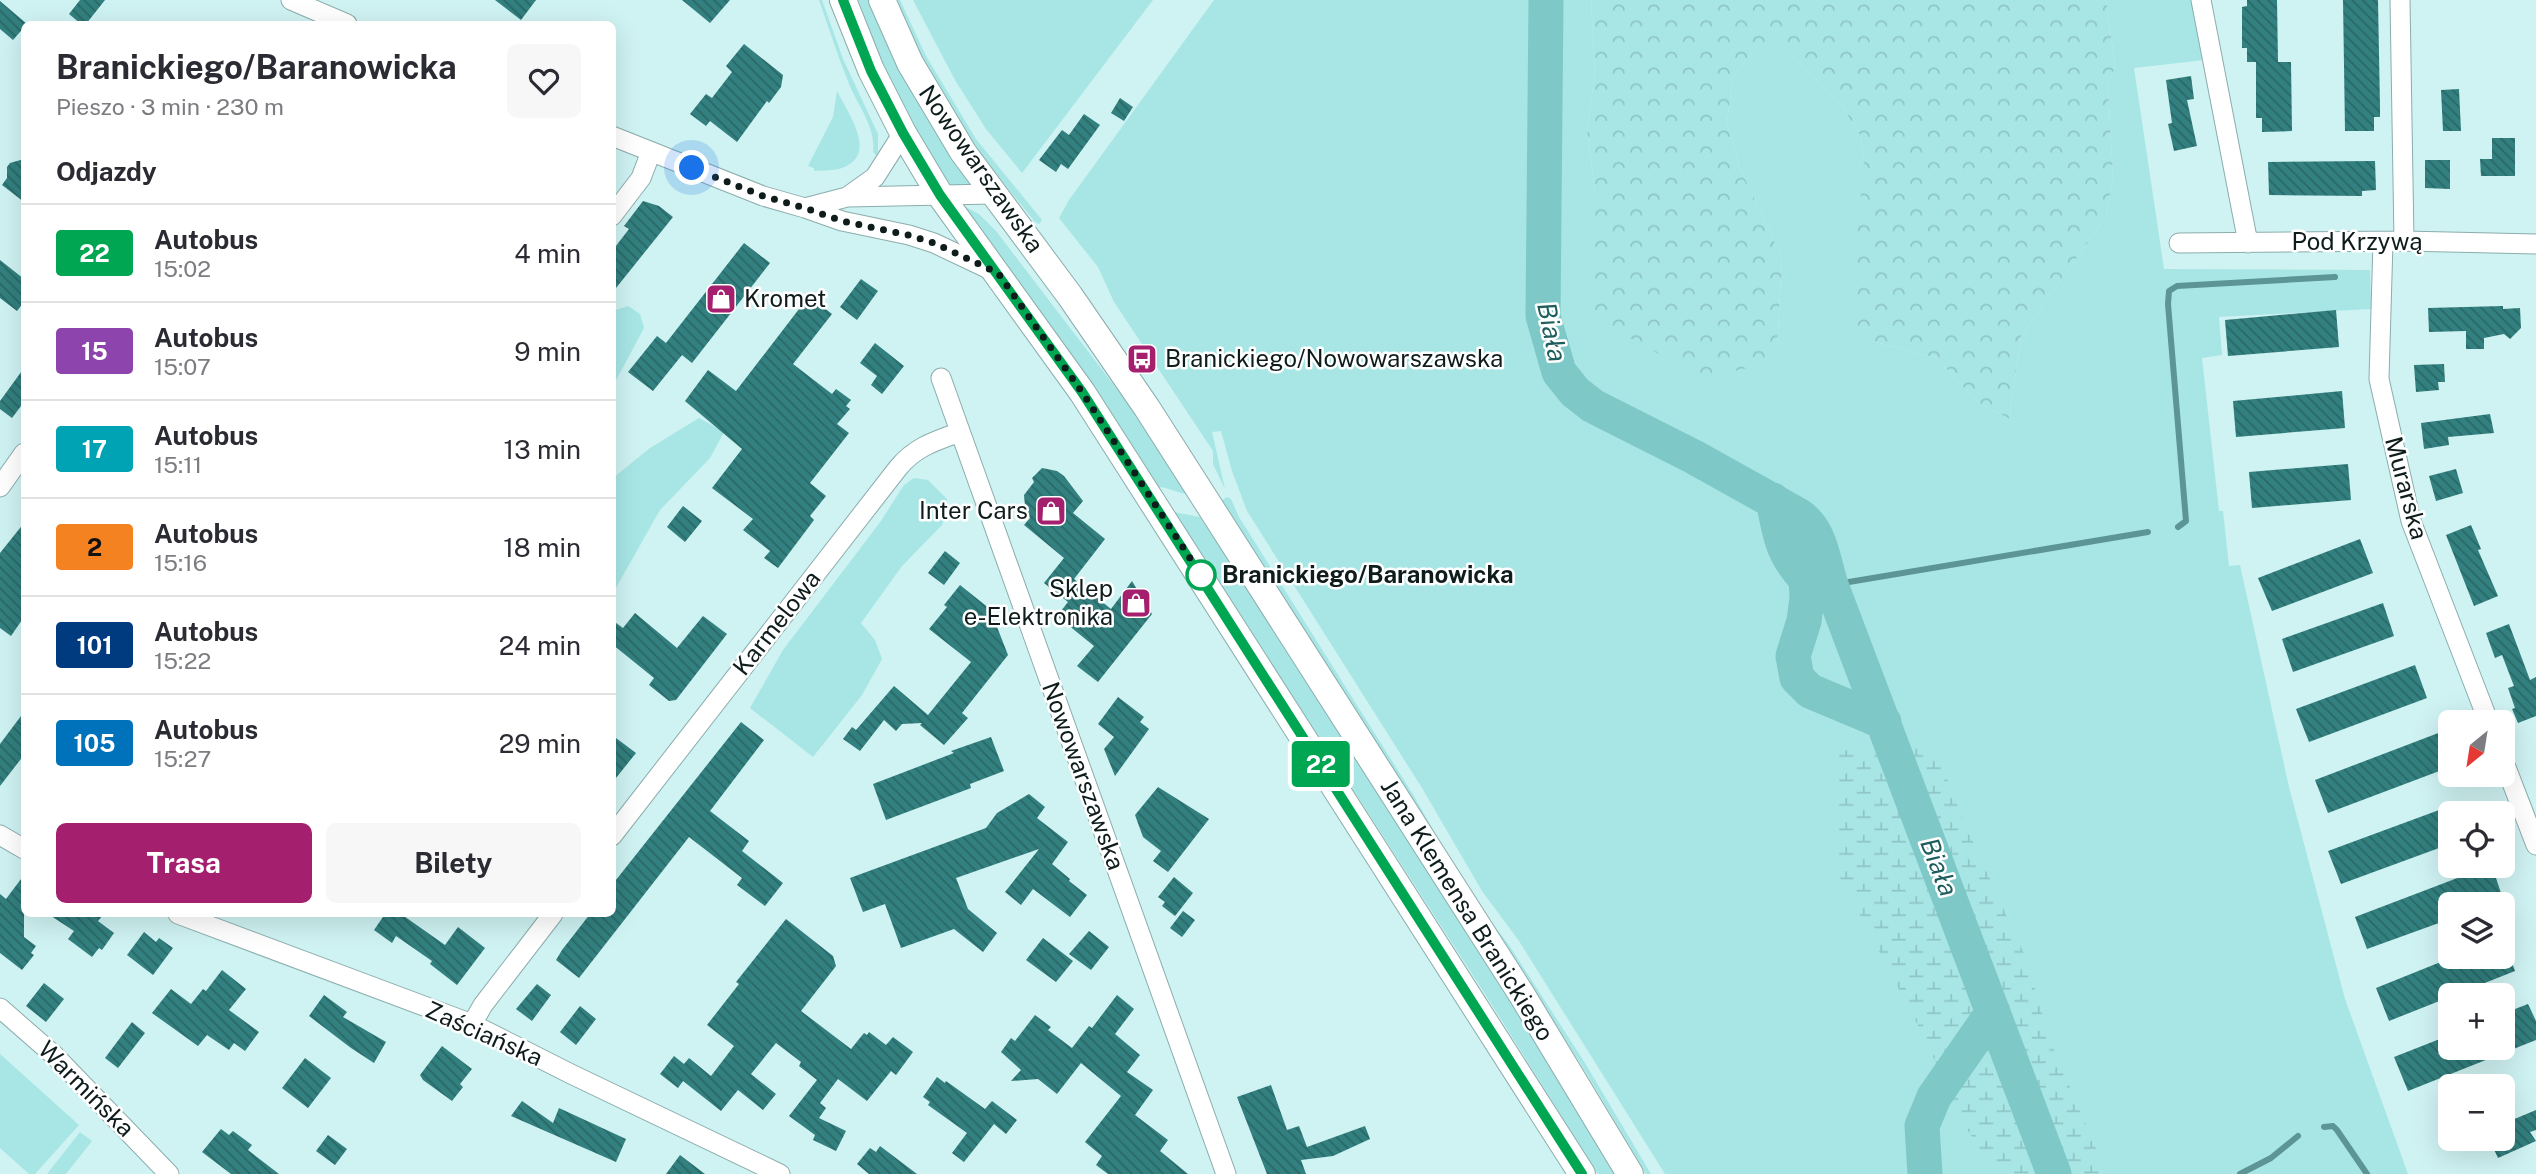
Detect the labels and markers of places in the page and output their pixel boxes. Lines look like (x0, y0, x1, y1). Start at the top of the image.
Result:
shop icon: Kromet (704, 282, 738, 316)
place label: Kromet (744, 284, 826, 312)
bus stop icon: Branickiego/Nowowarszawska (1125, 342, 1159, 376)
place label: Branickiego/Nowowarszawska (1165, 344, 1503, 372)
shop icon: Inter Cars (1034, 494, 1068, 528)
place label: Inter Cars (919, 496, 1028, 524)
marker: Branickiego/Baranowicka (1186, 560, 1216, 590)
place label: Branickiego/Baranowicka (1222, 560, 1514, 588)
place label: Sklep e-Elektronika (964, 574, 1113, 630)
shop icon: Sklep e-Elektronika (1119, 586, 1153, 620)

